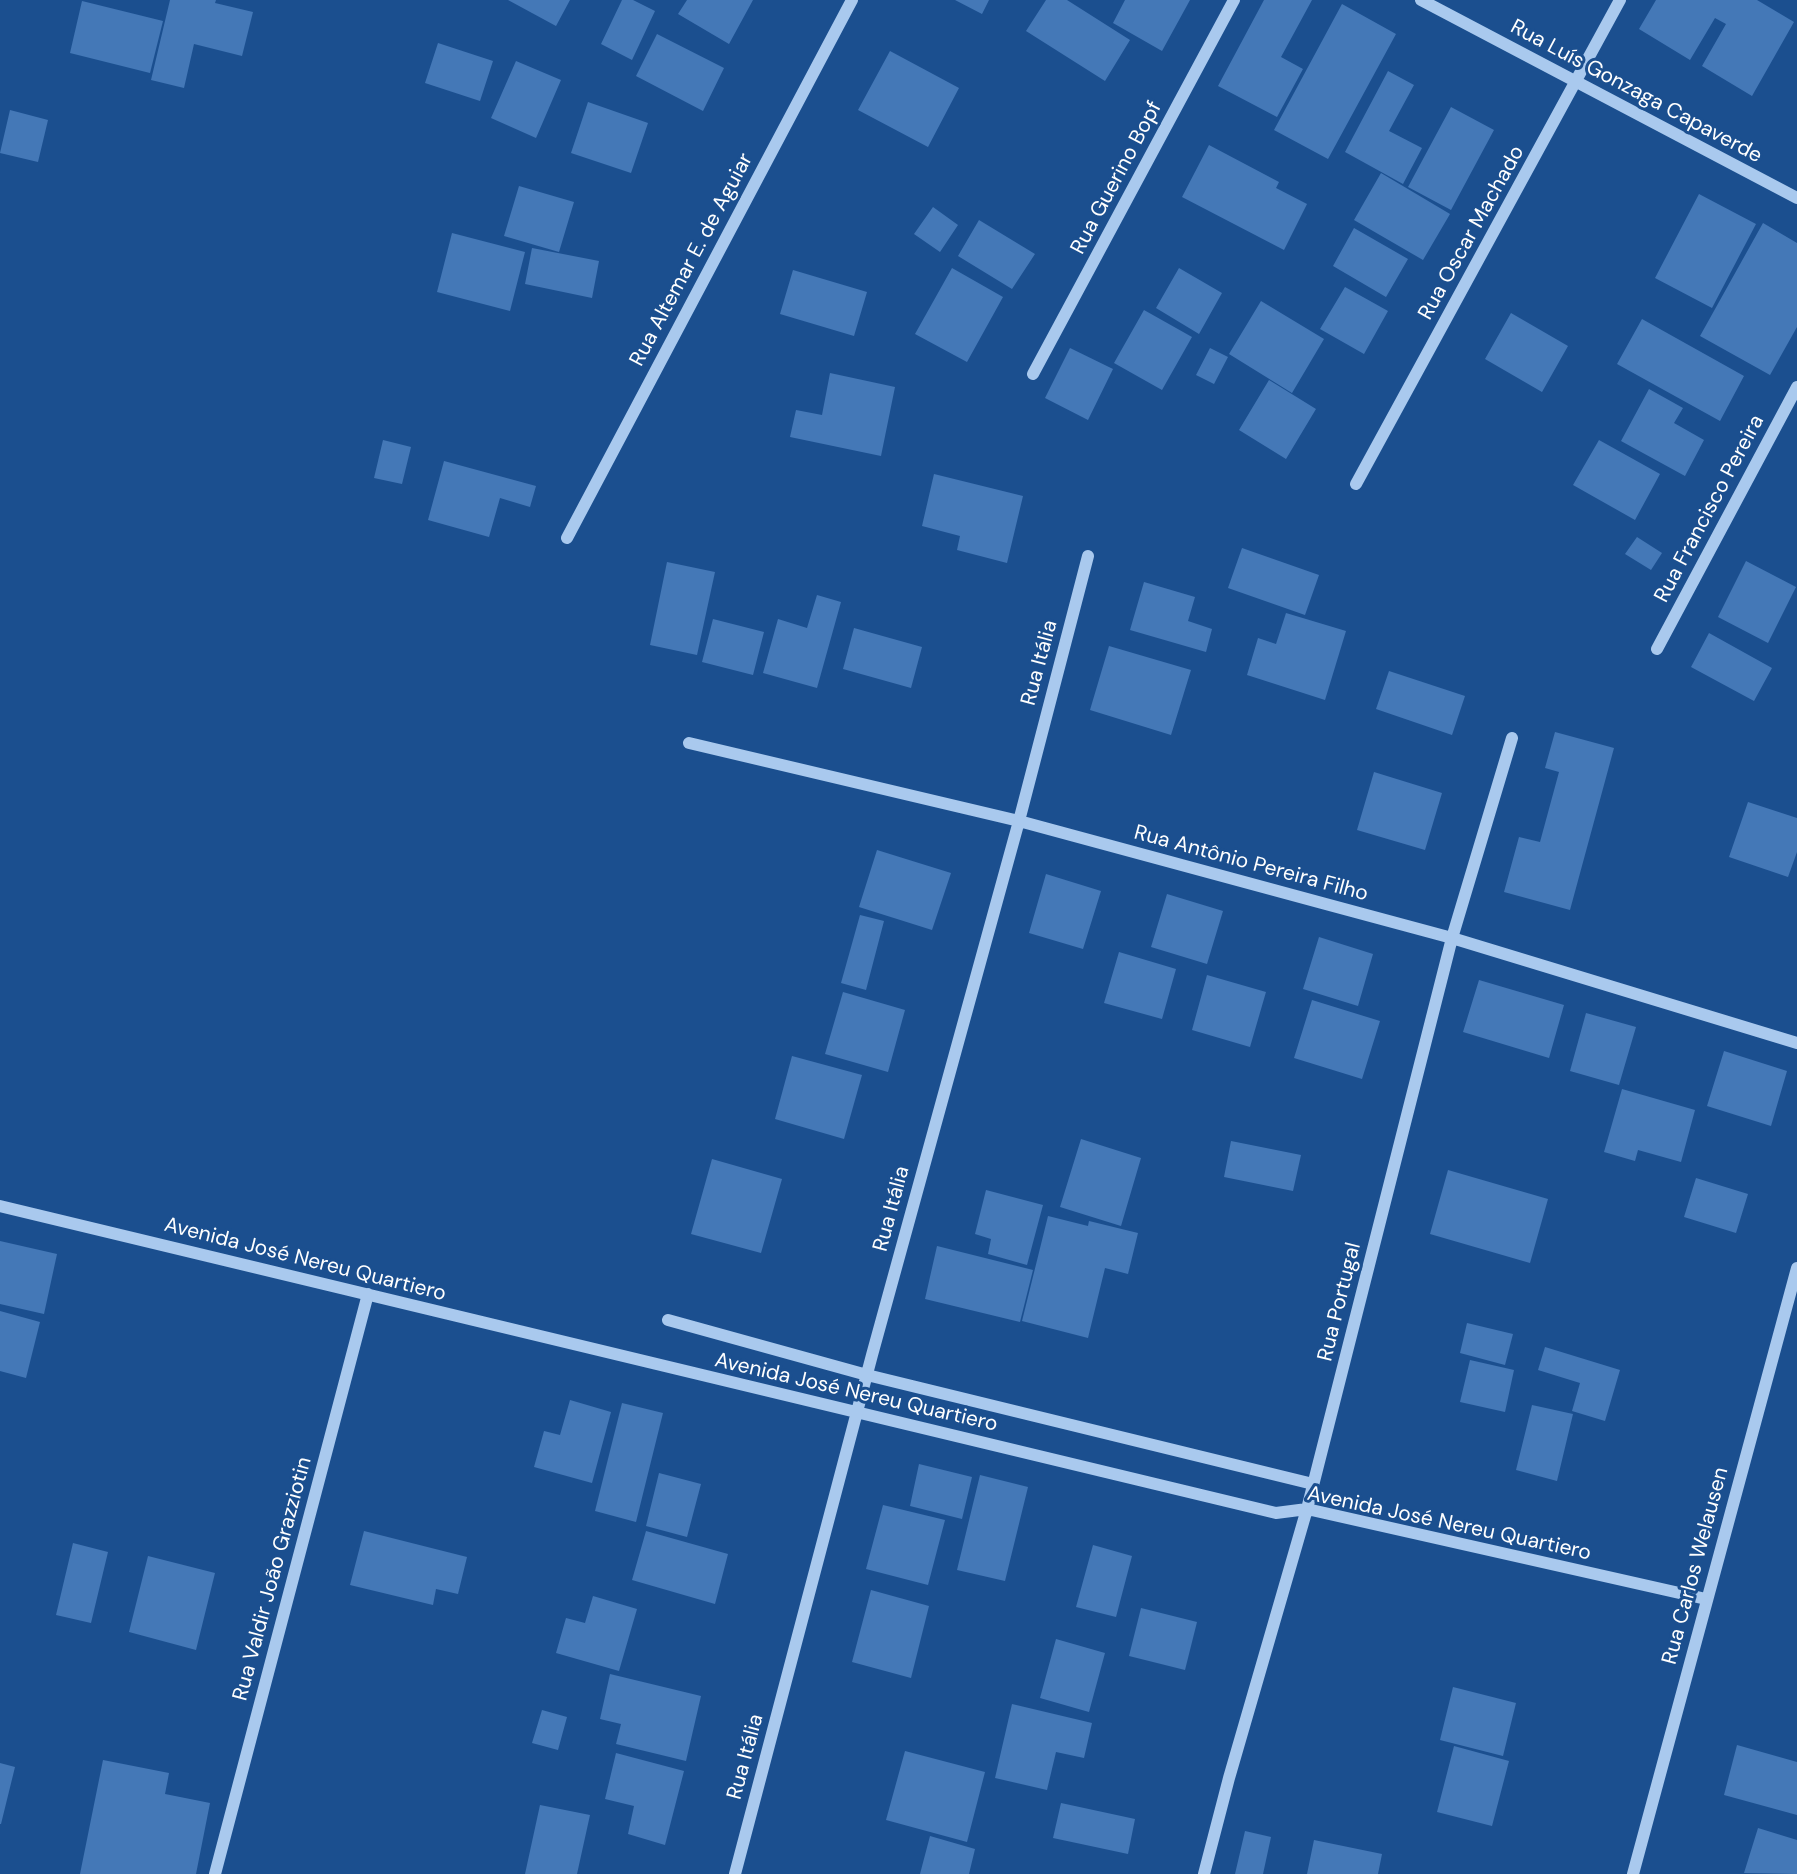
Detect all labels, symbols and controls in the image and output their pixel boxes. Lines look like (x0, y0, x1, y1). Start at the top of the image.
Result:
street label: Rua Luís Gonzaga Capaverde (1506, 15, 1766, 169)
street label: Rua Guerino Bopf (1066, 97, 1168, 259)
street label: Rua Oscar Machado (1414, 141, 1530, 325)
street label: Rua Altemar E. de Aguiar (625, 149, 759, 371)
street label: Rua Francisco Pereira (1650, 411, 1770, 607)
street label: Rua Itália (1017, 618, 1063, 708)
street label: Rua Antônio Pereira Filho (1131, 821, 1371, 907)
street label: Rua Itália (869, 1164, 915, 1254)
street label: Avenida José Nereu Quartiero (161, 1213, 449, 1307)
street label: Rua Portugal (1313, 1240, 1367, 1364)
street label: Avenida José Nereu Quartiero (712, 1348, 1000, 1438)
street label: Rua Valdir João Grazziotin (228, 1454, 318, 1704)
street label: Rua Carlos Welausen (1658, 1465, 1734, 1667)
street label: Avenida José Nereu Quartiero (1305, 1482, 1593, 1566)
street label: Rua Itália (723, 1712, 769, 1802)

